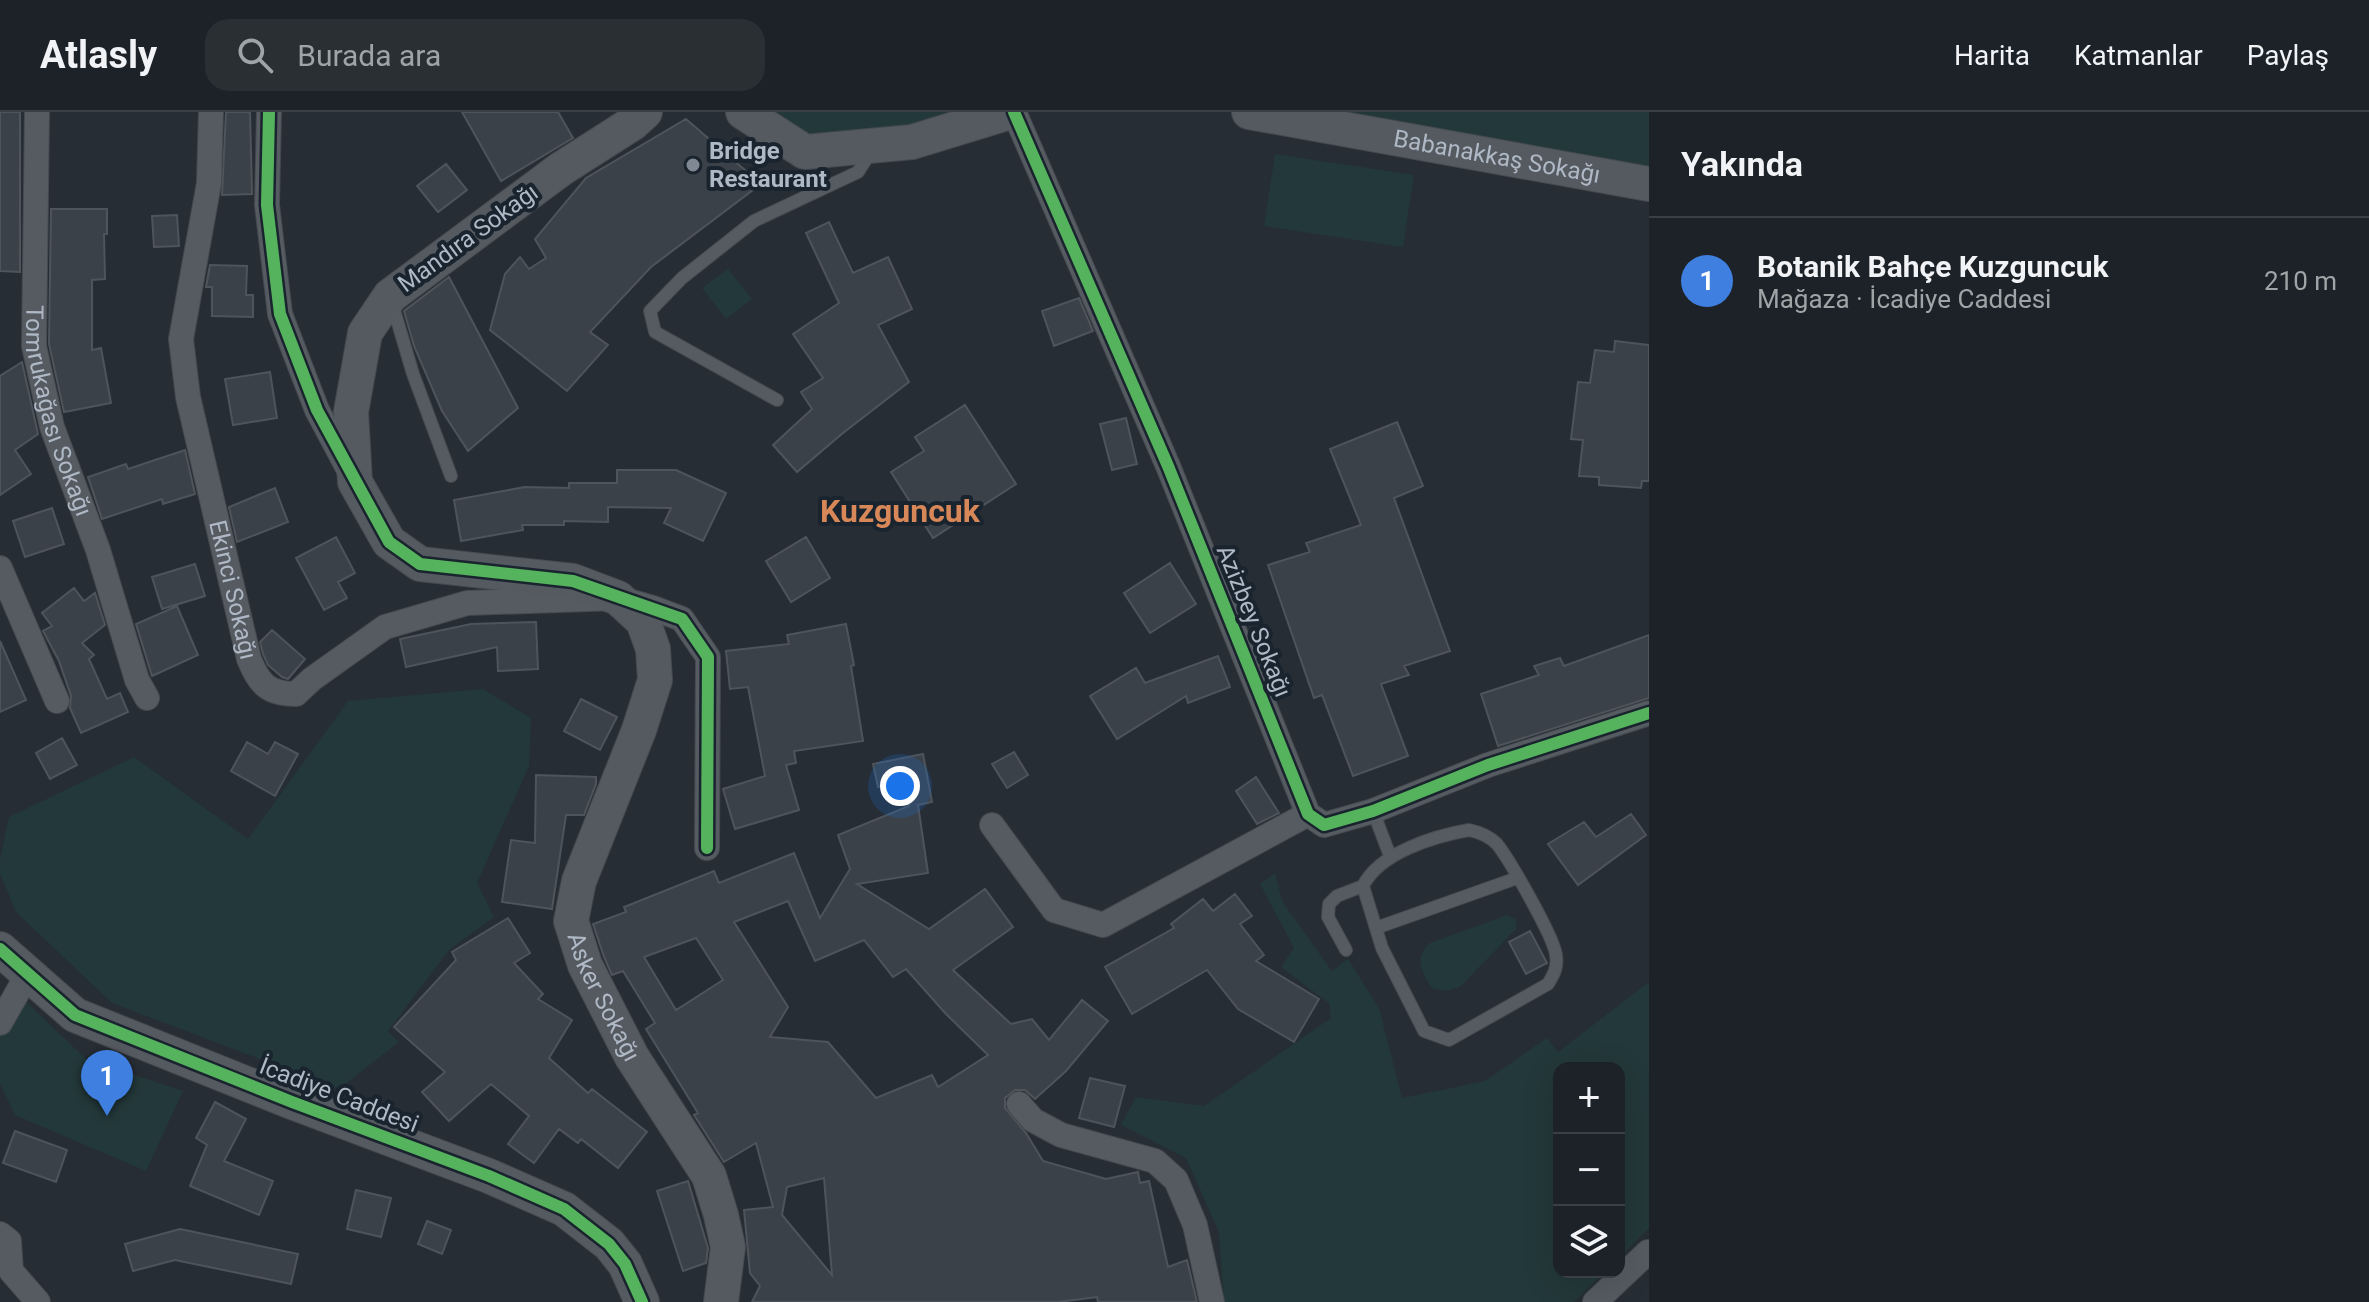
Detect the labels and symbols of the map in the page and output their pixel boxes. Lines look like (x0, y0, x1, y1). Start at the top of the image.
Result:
street label: Babanakkaş Sokağı (1392, 124, 1602, 189)
place label: Bridge Restaurant (709, 137, 827, 193)
marker: Bridge Restaurant (684, 156, 702, 174)
street label: Mandıra Sokağı (393, 178, 543, 298)
street label: Tomrukağası Sokağı (20, 305, 98, 520)
district label: Kuzguncuk (820, 492, 981, 530)
street label: Ekinci Sokağı (203, 518, 263, 662)
street label: Azizbey Sokağı (1211, 541, 1297, 701)
your location (880, 766, 920, 806)
street label: Asker Sokağı (562, 929, 646, 1066)
pin: 1 (81, 1050, 133, 1116)
street label: İcadiye Caddesi (256, 1052, 422, 1138)

